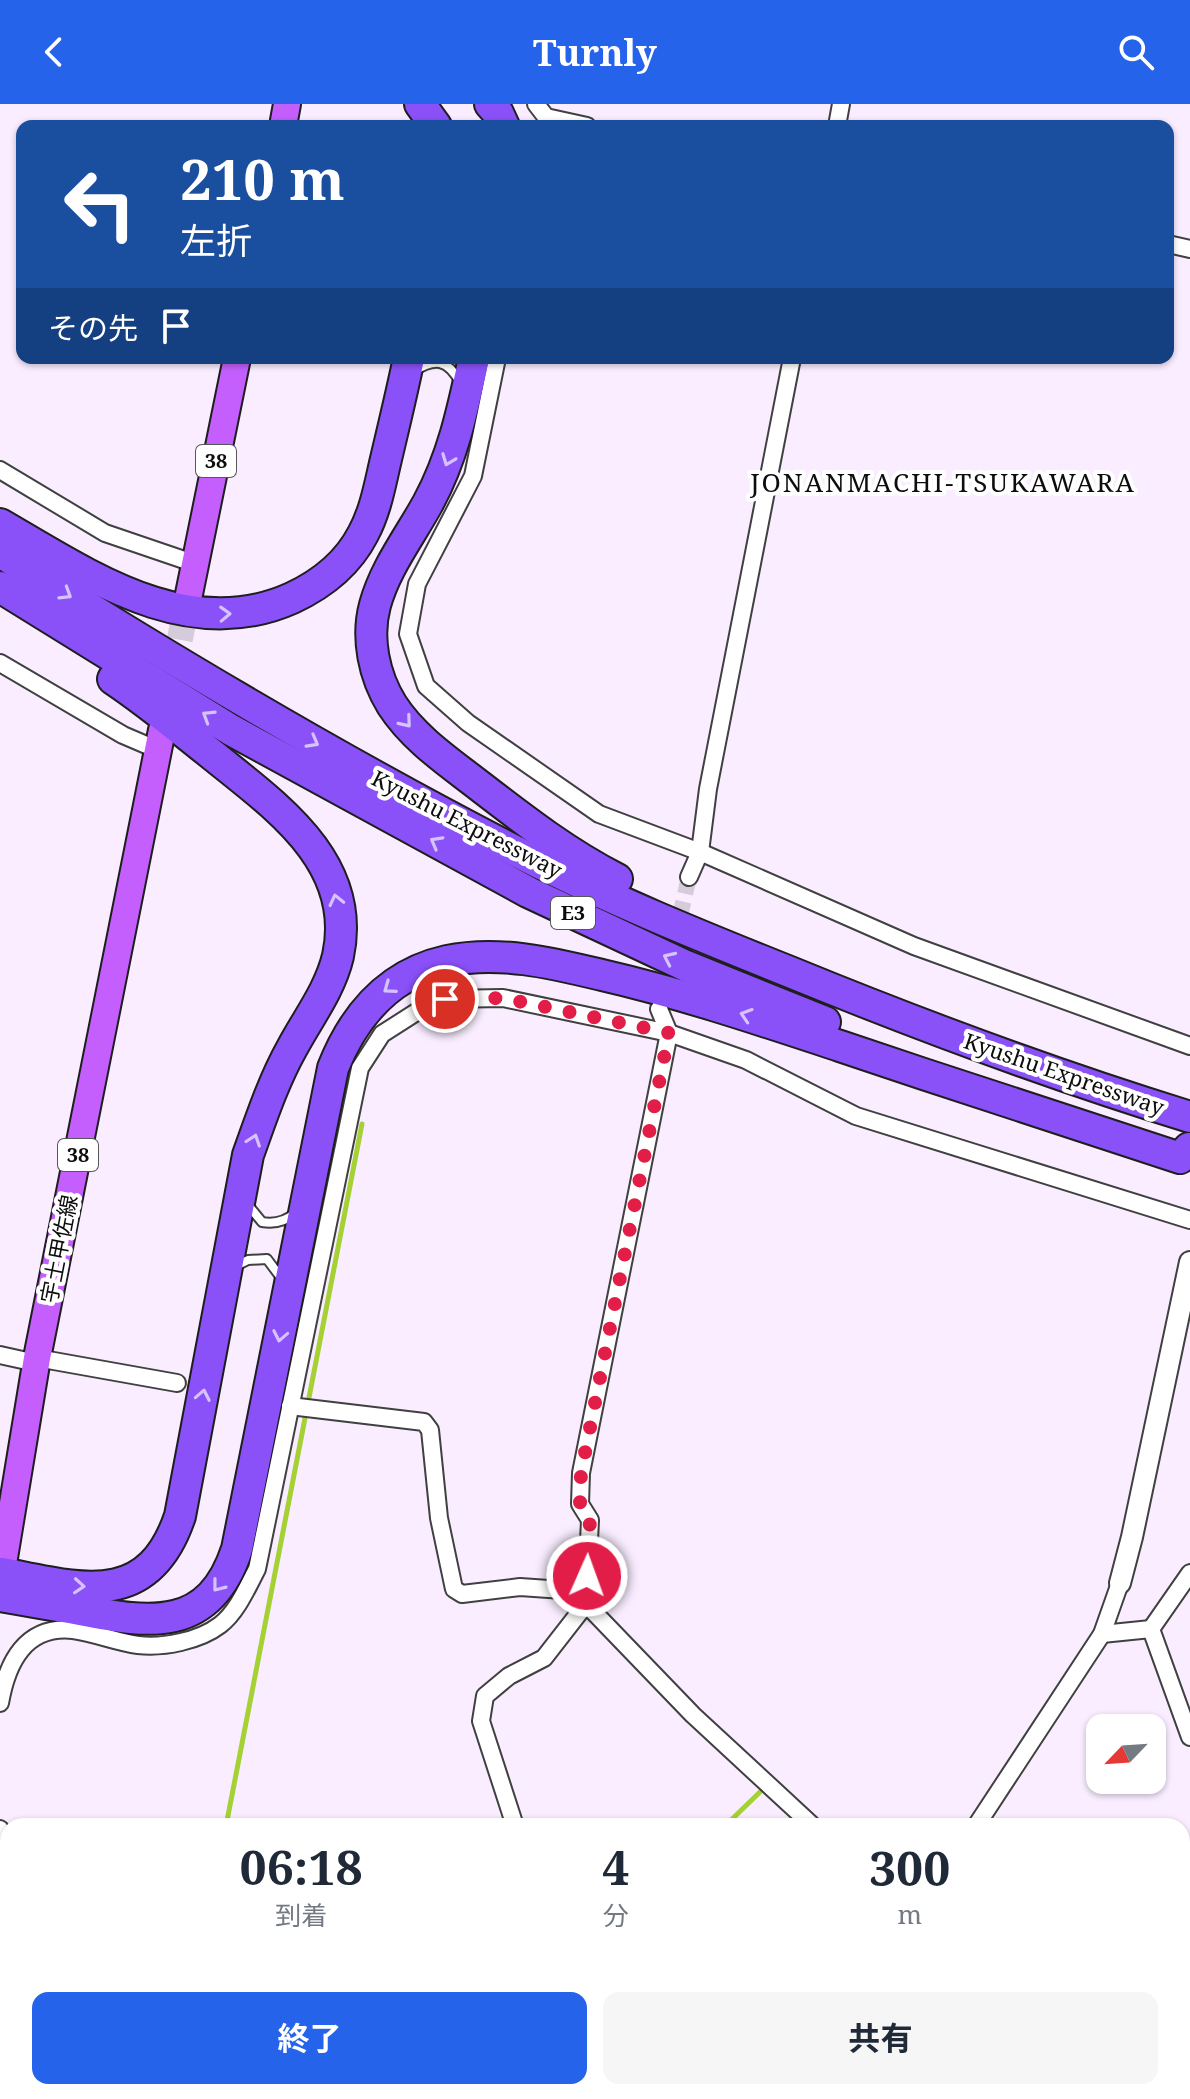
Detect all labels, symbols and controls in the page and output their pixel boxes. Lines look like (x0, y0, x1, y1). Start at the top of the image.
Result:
text: Turnly (533, 28, 657, 77)
icon: back (32, 30, 76, 74)
icon: search (1114, 30, 1158, 74)
text: 210 m (180, 140, 345, 216)
icon: left (48, 152, 152, 256)
text: 左折 (180, 216, 252, 265)
icon: arrive (154, 304, 198, 348)
text: その先 (48, 307, 138, 348)
road number: 38 (196, 445, 236, 477)
one-way arrow (441, 453, 458, 467)
district label: JONANMACHI-TSUKAWARA (749, 464, 1136, 500)
one-way arrow (57, 584, 72, 599)
one-way arrow (219, 605, 232, 622)
one-way arrow (203, 711, 217, 726)
one-way arrow (396, 712, 411, 727)
one-way arrow (304, 732, 319, 748)
street label: Kyushu Expressway (367, 762, 568, 884)
one-way arrow (430, 836, 445, 852)
one-way arrow (328, 893, 345, 907)
road number: E3 (551, 897, 595, 929)
one-way arrow (662, 952, 677, 968)
pin (411, 965, 479, 1033)
icon: arrive (423, 977, 467, 1021)
one-way arrow (383, 978, 397, 993)
one-way arrow (740, 1009, 754, 1025)
street label: Kyushu Expressway (960, 1025, 1169, 1122)
one-way arrow (244, 1134, 260, 1148)
road number: 38 (58, 1139, 98, 1171)
street label: 宇土甲佐線 (33, 1192, 83, 1306)
one-way arrow (272, 1329, 289, 1342)
one-way arrow (194, 1388, 211, 1402)
position arrow (545, 1534, 629, 1618)
one-way arrow (73, 1577, 86, 1594)
one-way arrow (214, 1577, 228, 1592)
north arrow (1086, 1714, 1166, 1794)
map controls (1086, 1714, 1166, 1794)
text: 06:18 (240, 1834, 363, 1899)
text: 4 (602, 1834, 629, 1899)
text: 300 (869, 1835, 950, 1900)
text: m (897, 1896, 922, 1932)
text: 到着 (275, 1897, 327, 1933)
text: 分 (603, 1897, 629, 1933)
button: 終了 (32, 1992, 587, 2084)
button: 共有 (603, 1992, 1158, 2084)

